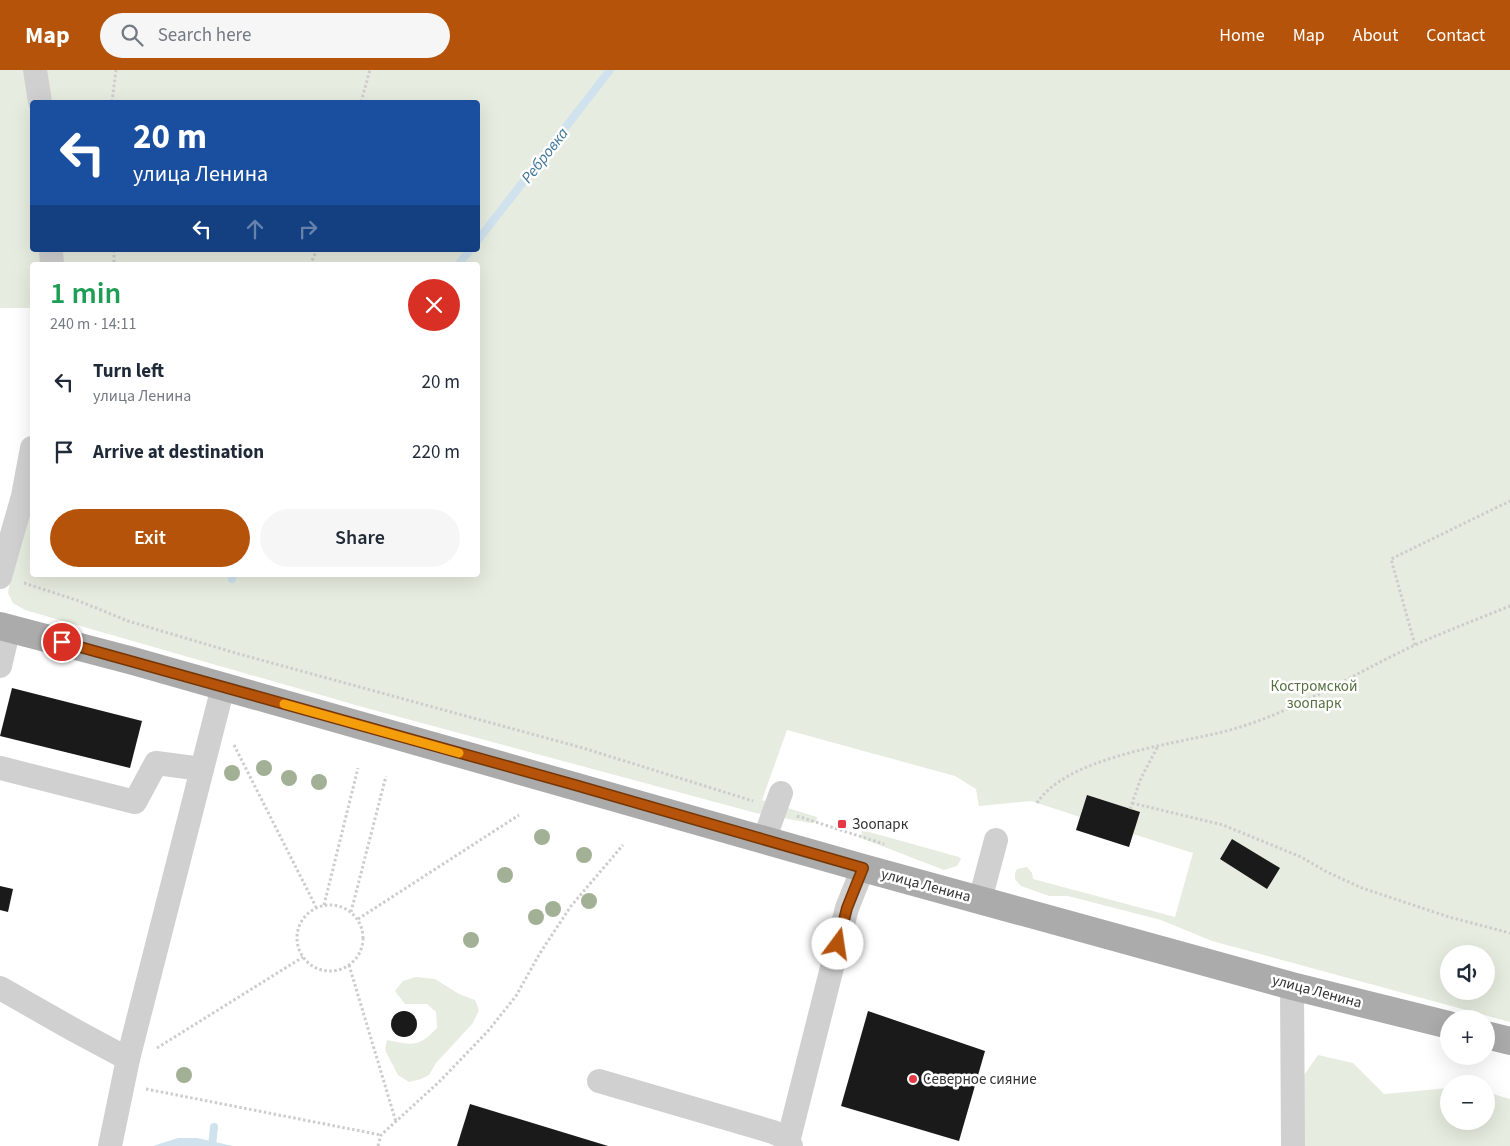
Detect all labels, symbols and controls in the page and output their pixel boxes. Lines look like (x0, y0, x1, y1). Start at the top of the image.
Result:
search box (100, 13, 450, 58)
text: Map (25, 18, 70, 53)
icon: search (118, 21, 146, 49)
text: Search here (158, 22, 251, 49)
text: Home (1219, 23, 1265, 48)
text: Map (1293, 23, 1325, 48)
text: About (1353, 23, 1398, 48)
text: Contact (1426, 23, 1485, 48)
text: 20 m (133, 112, 207, 162)
icon: left (50, 120, 115, 185)
water label: Ребровка (516, 123, 574, 188)
text: улица Ленина (133, 158, 268, 190)
icon: left (188, 215, 216, 243)
icon: ahead (241, 215, 269, 243)
icon: right (294, 215, 322, 243)
text: 1 min (50, 272, 121, 315)
button: close (408, 279, 460, 331)
text: 240 m · 14:11 (50, 313, 137, 335)
text: Turn left (93, 358, 164, 385)
icon: left (50, 368, 78, 396)
text: 20 m (422, 369, 460, 396)
text: улица Ленина (93, 385, 191, 407)
icon: arrive (50, 438, 78, 466)
text: Arrive at destination (93, 439, 264, 466)
text: 220 m (412, 439, 460, 466)
button: Exit (50, 509, 250, 567)
button: Share (260, 509, 460, 567)
pin (41, 621, 83, 663)
icon: arrive (48, 628, 76, 656)
park label: Костромской зоопарк (1271, 676, 1357, 714)
place label: Зоопарк (852, 814, 909, 835)
marker: Зоопарк (836, 818, 848, 830)
street label: улица Ленина (879, 863, 973, 908)
position arrow (811, 917, 863, 969)
map controls (1440, 945, 1495, 1130)
button: sound (1440, 945, 1495, 1000)
street label: улица Ленина (1270, 969, 1364, 1014)
button: + (1440, 1010, 1495, 1065)
place label: Северное сияние (923, 1069, 1037, 1090)
marker: Северное сияние (907, 1073, 919, 1085)
button: − (1440, 1075, 1495, 1130)

